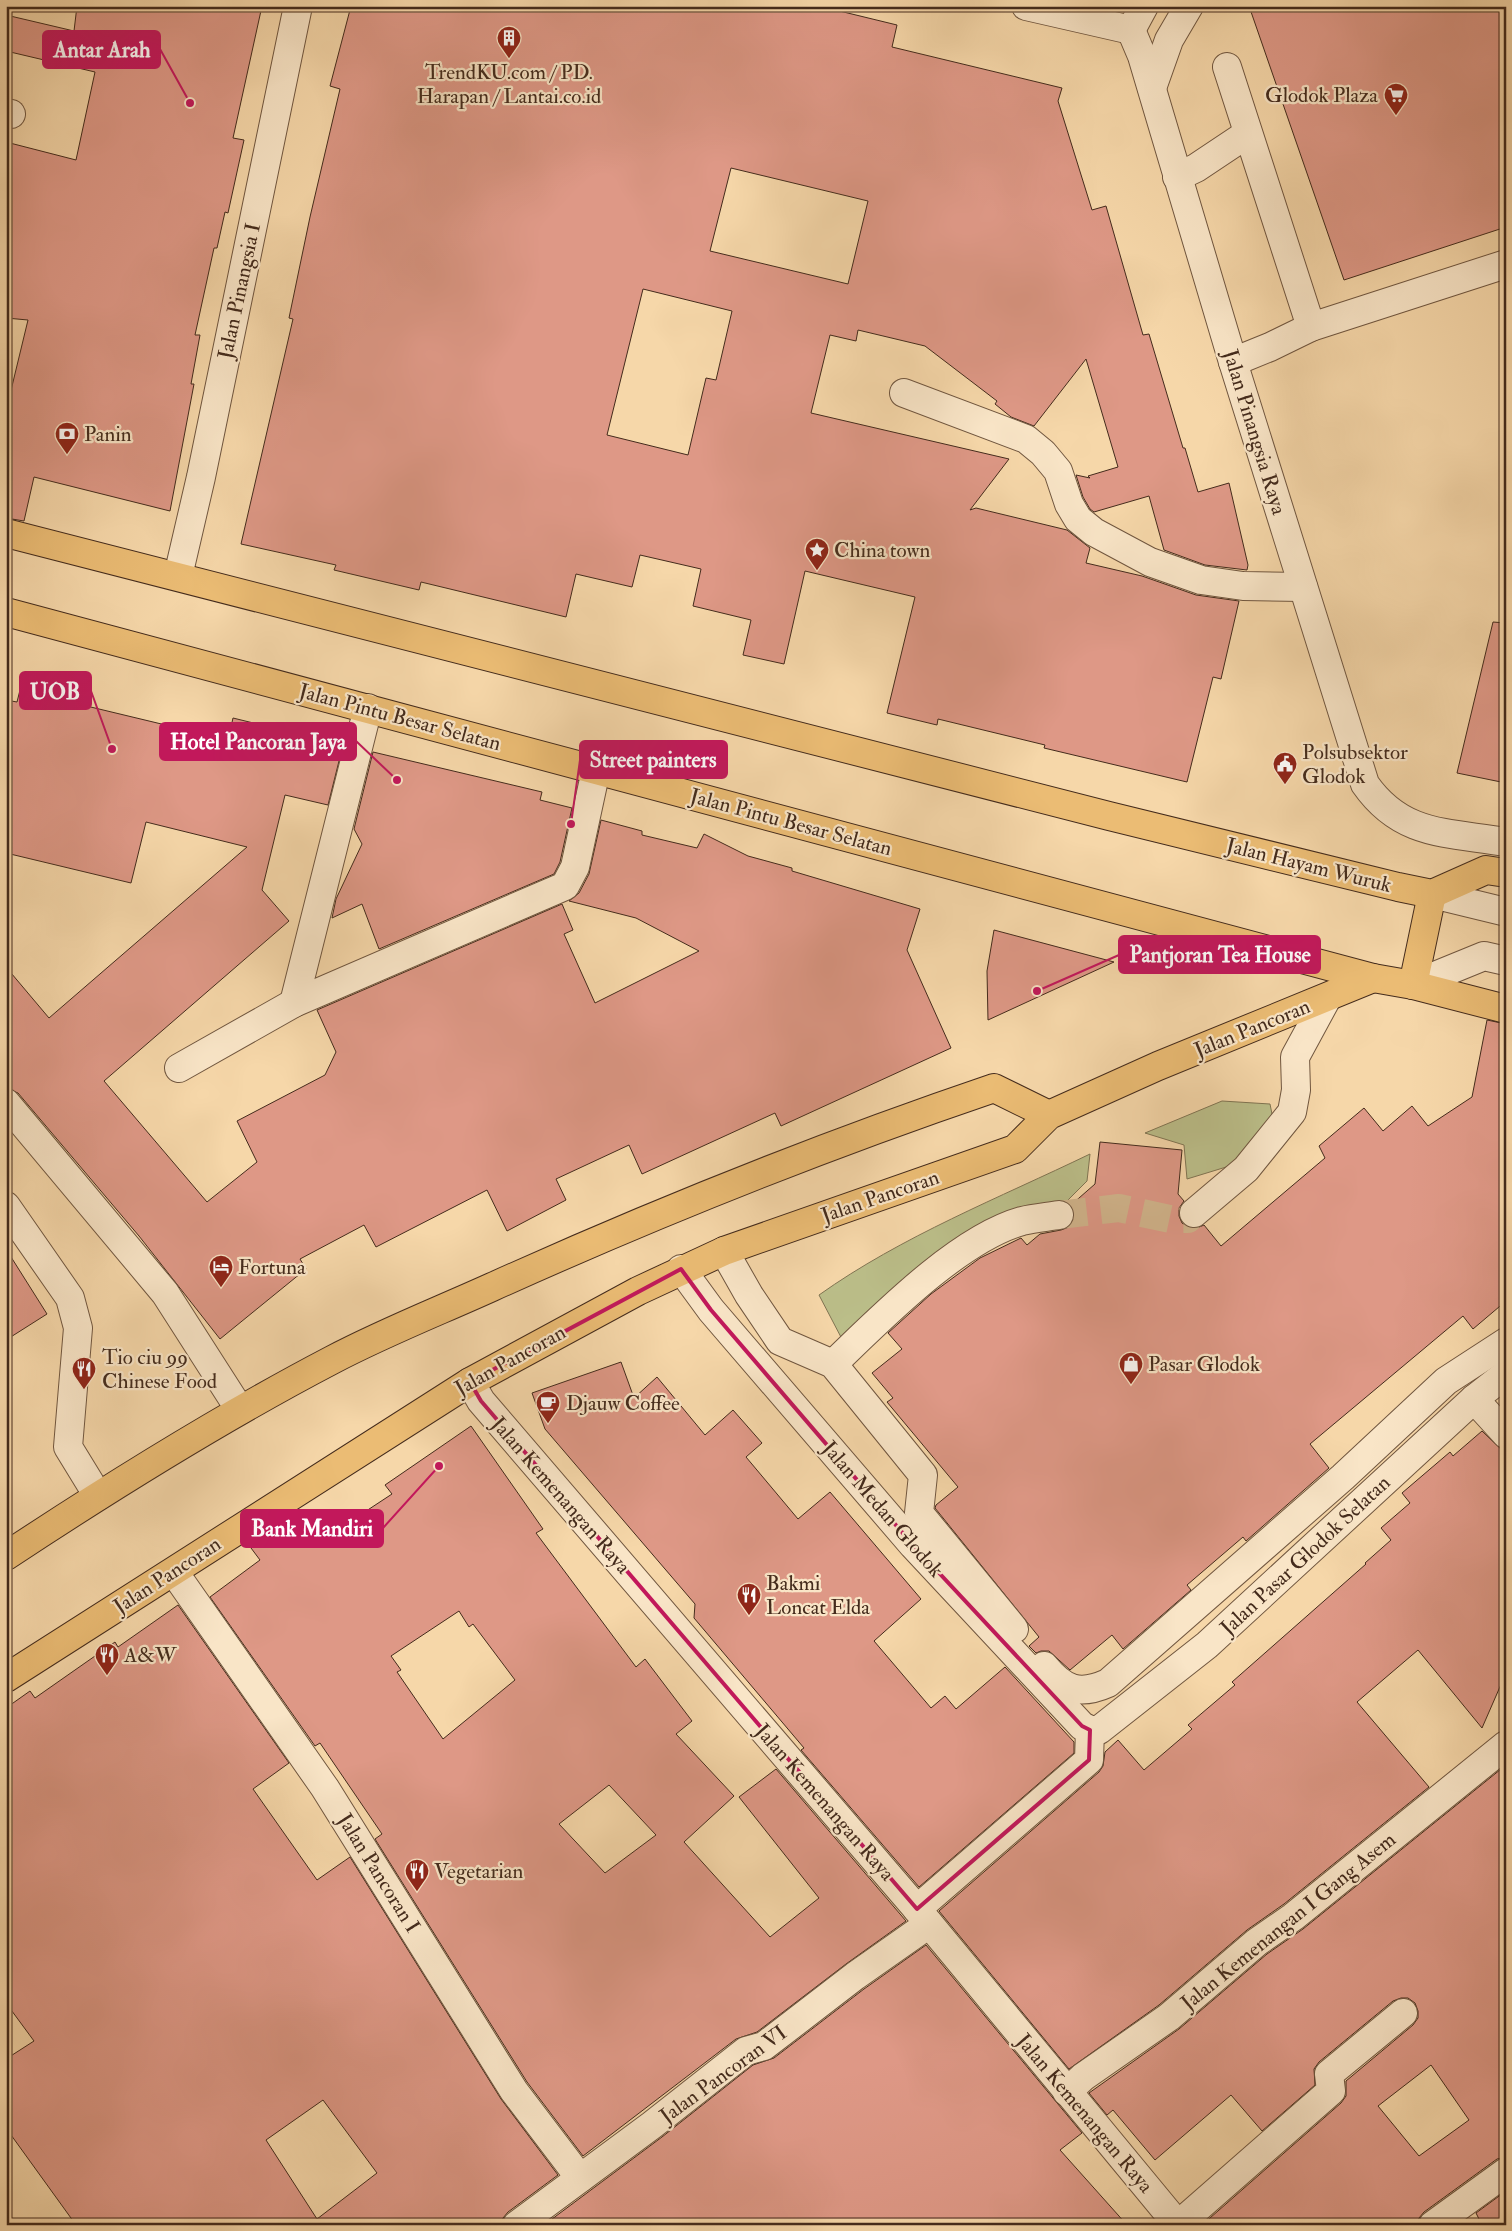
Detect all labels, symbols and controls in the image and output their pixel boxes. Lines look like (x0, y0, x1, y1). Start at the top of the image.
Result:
building icon: TrendKU.com / PD. Harapan / Lantai.co.id (496, 25, 522, 59)
callout: Antar Arah (43, 31, 160, 68)
text: Antar Arah (53, 36, 151, 64)
place label: TrendKU.com / PD. Harapan / Lantai.co.id (417, 59, 602, 110)
place label: Glodok Plaza (1265, 82, 1378, 109)
supermarket icon: Glodok Plaza (1383, 82, 1409, 116)
street label: Jalan Pinangsia I (212, 220, 267, 363)
street label: Jalan Pinangsia Raya (1216, 345, 1293, 518)
bank icon: Panin (54, 421, 80, 455)
place label: Panin (84, 421, 132, 448)
place icon: China town (804, 537, 830, 571)
place label: China town (834, 537, 931, 564)
callout: UOB (20, 672, 91, 709)
street label: Jalan Pintu Besar Selatan (295, 677, 504, 757)
text: UOB (30, 678, 80, 706)
callout: Hotel Pancoran Jaya (160, 723, 356, 760)
text: Hotel Pancoran Jaya (170, 728, 347, 757)
place label: Polsubsektor Glodok (1302, 739, 1408, 790)
callout: Street painters (580, 741, 727, 778)
text: Street painters (590, 746, 717, 775)
public building icon: Polsubsektor Glodok (1272, 751, 1298, 785)
street label: Jalan Pintu Besar Selatan (686, 782, 895, 862)
street label: Jalan Hayam Wuruk (1222, 832, 1394, 899)
callout: Pantjoran Tea House (1119, 936, 1320, 973)
text: Pantjoran Tea House (1129, 941, 1312, 969)
street label: Jalan Pancoran (1189, 993, 1314, 1064)
street label: Jalan Pancoran (817, 1164, 943, 1230)
hotel icon: Fortuna (208, 1254, 234, 1288)
place label: Fortuna (238, 1254, 306, 1281)
street label: Jalan Pancoran (449, 1319, 571, 1403)
place label: Tio ciu 99 Chinese Food (102, 1344, 218, 1395)
shop icon: Pasar Glodok (1118, 1351, 1144, 1385)
place label: Pasar Glodok (1148, 1351, 1260, 1378)
restaurant icon: Tio ciu 99 Chinese Food (71, 1356, 97, 1390)
cafe icon: Djauw Coffee (535, 1390, 561, 1424)
place label: Djauw Coffee (566, 1390, 680, 1417)
street label: Jalan Kemenangan Raya (484, 1410, 637, 1580)
street label: Jalan Medan Glodok (815, 1435, 949, 1583)
street label: Jalan Pasar Glodok Selatan (1214, 1469, 1396, 1642)
callout: Bank Mandiri (241, 1510, 383, 1547)
text: Bank Mandiri (251, 1515, 373, 1543)
street label: Jalan Pancoran (108, 1531, 226, 1621)
place label: Bakmi Loncat Elda (766, 1570, 870, 1621)
restaurant icon: Bakmi Loncat Elda (736, 1582, 762, 1616)
restaurant icon: A&W (94, 1642, 120, 1676)
place label: A&W (123, 1642, 177, 1669)
street label: Jalan Kemenangan Raya (748, 1717, 901, 1887)
street label: Jalan Pancoran I (331, 1808, 426, 1938)
street label: Jalan Kemenangan I Gang Asem (1175, 1826, 1401, 2017)
restaurant icon: Vegetarian (404, 1858, 430, 1892)
place label: Vegetarian (434, 1858, 523, 1885)
street label: Jalan Pancoran VI (654, 2019, 792, 2130)
street label: Jalan Kemenangan Raya (1009, 2027, 1159, 2199)

